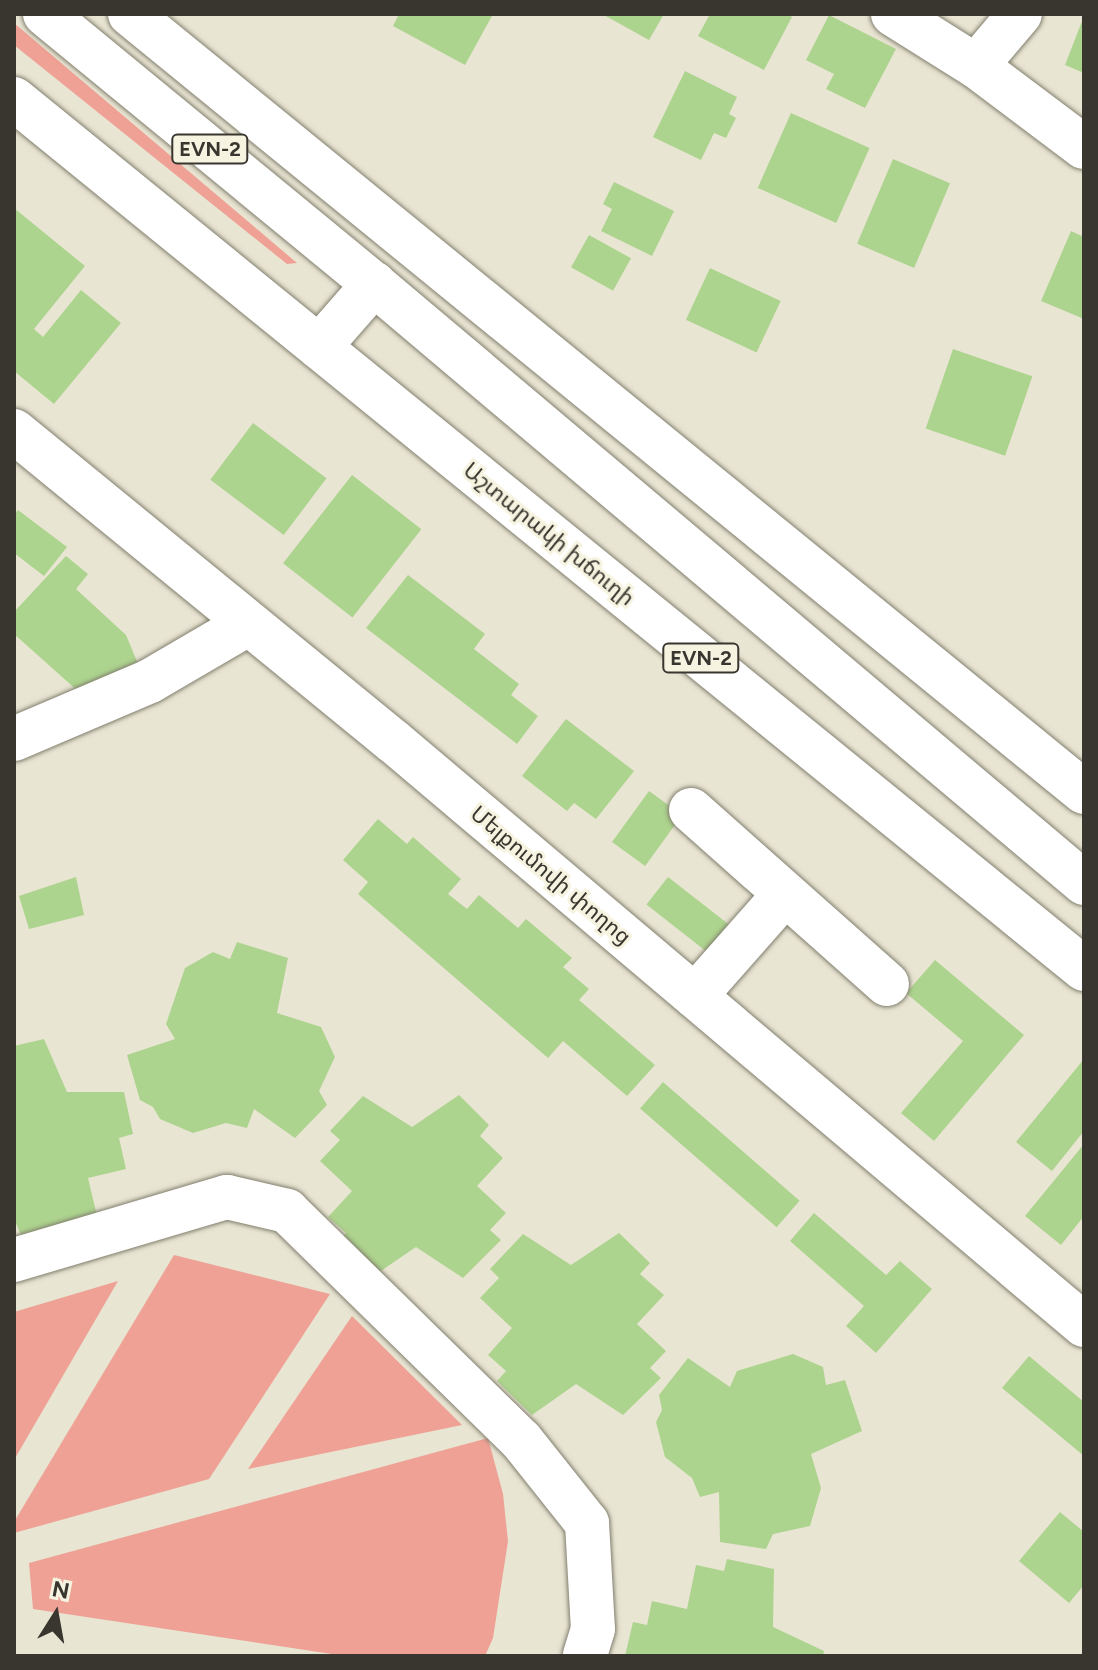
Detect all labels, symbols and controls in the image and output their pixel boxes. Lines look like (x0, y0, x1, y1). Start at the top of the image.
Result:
road number: EVN-2 (170, 133, 250, 165)
street label: Աշտարակի խճուղի (458, 457, 640, 611)
road number: EVN-2 (661, 642, 741, 674)
street label: Մելքումովի փողոց (465, 800, 637, 950)
north arrow (16, 1574, 96, 1654)
text: N (50, 1575, 72, 1605)

